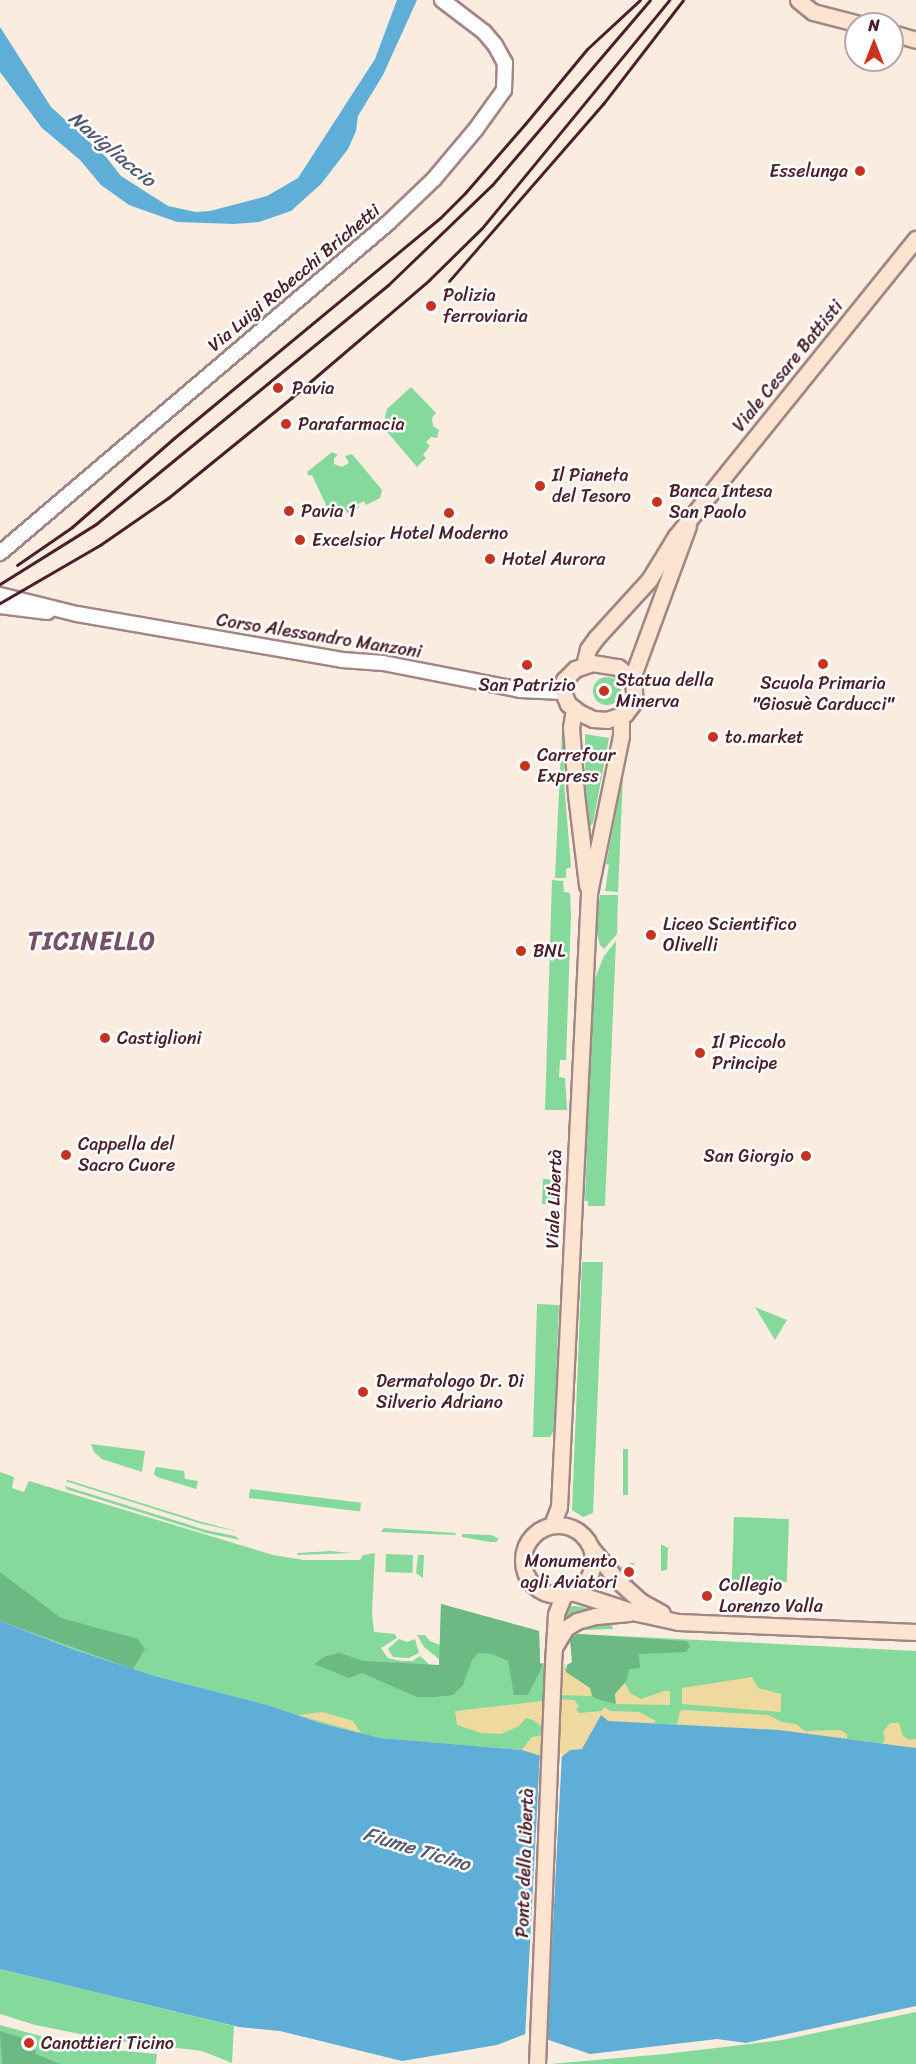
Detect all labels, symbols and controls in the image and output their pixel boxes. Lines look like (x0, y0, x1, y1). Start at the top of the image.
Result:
text: N (868, 11, 880, 40)
north arrow (844, 12, 904, 72)
water label: Navigliaccio (64, 106, 160, 192)
place label: Esselunga (770, 160, 848, 182)
marker: Esselunga (853, 164, 867, 178)
street label: Via Luigi Robecchi Brichetti (203, 200, 385, 356)
place label: Polizia ferroviaria (443, 285, 528, 328)
street label: Viale Cesare Battisti (728, 296, 848, 436)
marker: Polizia ferroviaria (424, 299, 438, 313)
place label: Pavia (292, 377, 334, 399)
marker: Pavia (269, 379, 287, 397)
place label: Parafarmacia (298, 413, 404, 435)
marker: Parafarmacia (279, 417, 293, 431)
place label: Il Pianeta del Tesoro (552, 465, 632, 508)
marker: Il Pianeta del Tesoro (533, 479, 547, 493)
place label: Banca Intesa San Paolo (669, 481, 772, 524)
marker: Banca Intesa San Paolo (650, 495, 664, 509)
place label: Pavia 1 (301, 500, 356, 522)
marker: Pavia 1 (282, 504, 296, 518)
marker: Hotel Moderno (442, 506, 456, 520)
place label: Hotel Moderno (390, 522, 508, 544)
place label: Excelsior (312, 529, 384, 551)
marker: Excelsior (293, 533, 307, 547)
place label: Hotel Aurora (502, 548, 605, 570)
marker: Hotel Aurora (483, 552, 497, 566)
street label: Corso Alessandro Manzoni (215, 609, 423, 663)
marker: Scuola Primaria "Giosuè Carducci" (816, 657, 830, 671)
marker: San Patrizio (520, 658, 534, 672)
place label: Statua della Minerva (616, 670, 713, 712)
place label: Scuola Primaria "Giosuè Carducci" (752, 673, 894, 716)
place label: San Patrizio (478, 674, 576, 696)
marker: Statua della Minerva (597, 684, 611, 698)
place label: to.market (725, 726, 804, 748)
marker: to.market (706, 730, 720, 744)
place label: Carrefour Express (537, 745, 615, 788)
marker: Carrefour Express (518, 759, 532, 773)
place label: Liceo Scientifico Olivelli (663, 914, 796, 956)
district label: TICINELLO (29, 928, 155, 956)
marker: Liceo Scientifico Olivelli (644, 928, 658, 942)
place label: BNL (533, 940, 565, 962)
marker: BNL (514, 944, 528, 958)
place label: Castiglioni (117, 1027, 201, 1049)
marker: Castiglioni (98, 1031, 112, 1045)
place label: Il Piccolo Principe (712, 1032, 786, 1074)
marker: Il Piccolo Principe (693, 1046, 707, 1060)
place label: Cappella del Sacro Cuore (78, 1134, 175, 1176)
place label: San Giorgio (703, 1145, 794, 1167)
marker: Cappella del Sacro Cuore (59, 1148, 73, 1162)
street label: Viale Libertà (541, 1149, 567, 1249)
marker: San Giorgio (799, 1149, 813, 1163)
place label: Dermatologo Dr. Di Silverio Adriano (376, 1371, 522, 1414)
marker: Dermatologo Dr. Di Silverio Adriano (354, 1383, 372, 1401)
place label: Monumento agli Aviatori (521, 1551, 617, 1594)
marker: Monumento agli Aviatori (622, 1565, 636, 1579)
place label: Collegio Lorenzo Valla (719, 1575, 823, 1618)
marker: Collegio Lorenzo Valla (700, 1589, 714, 1603)
street label: Ponte della Libertà (512, 1787, 538, 1939)
water label: Fiume Ticino (361, 1821, 473, 1877)
place label: Canottieri Ticino (41, 2032, 174, 2054)
marker: Canottieri Ticino (22, 2036, 36, 2050)

